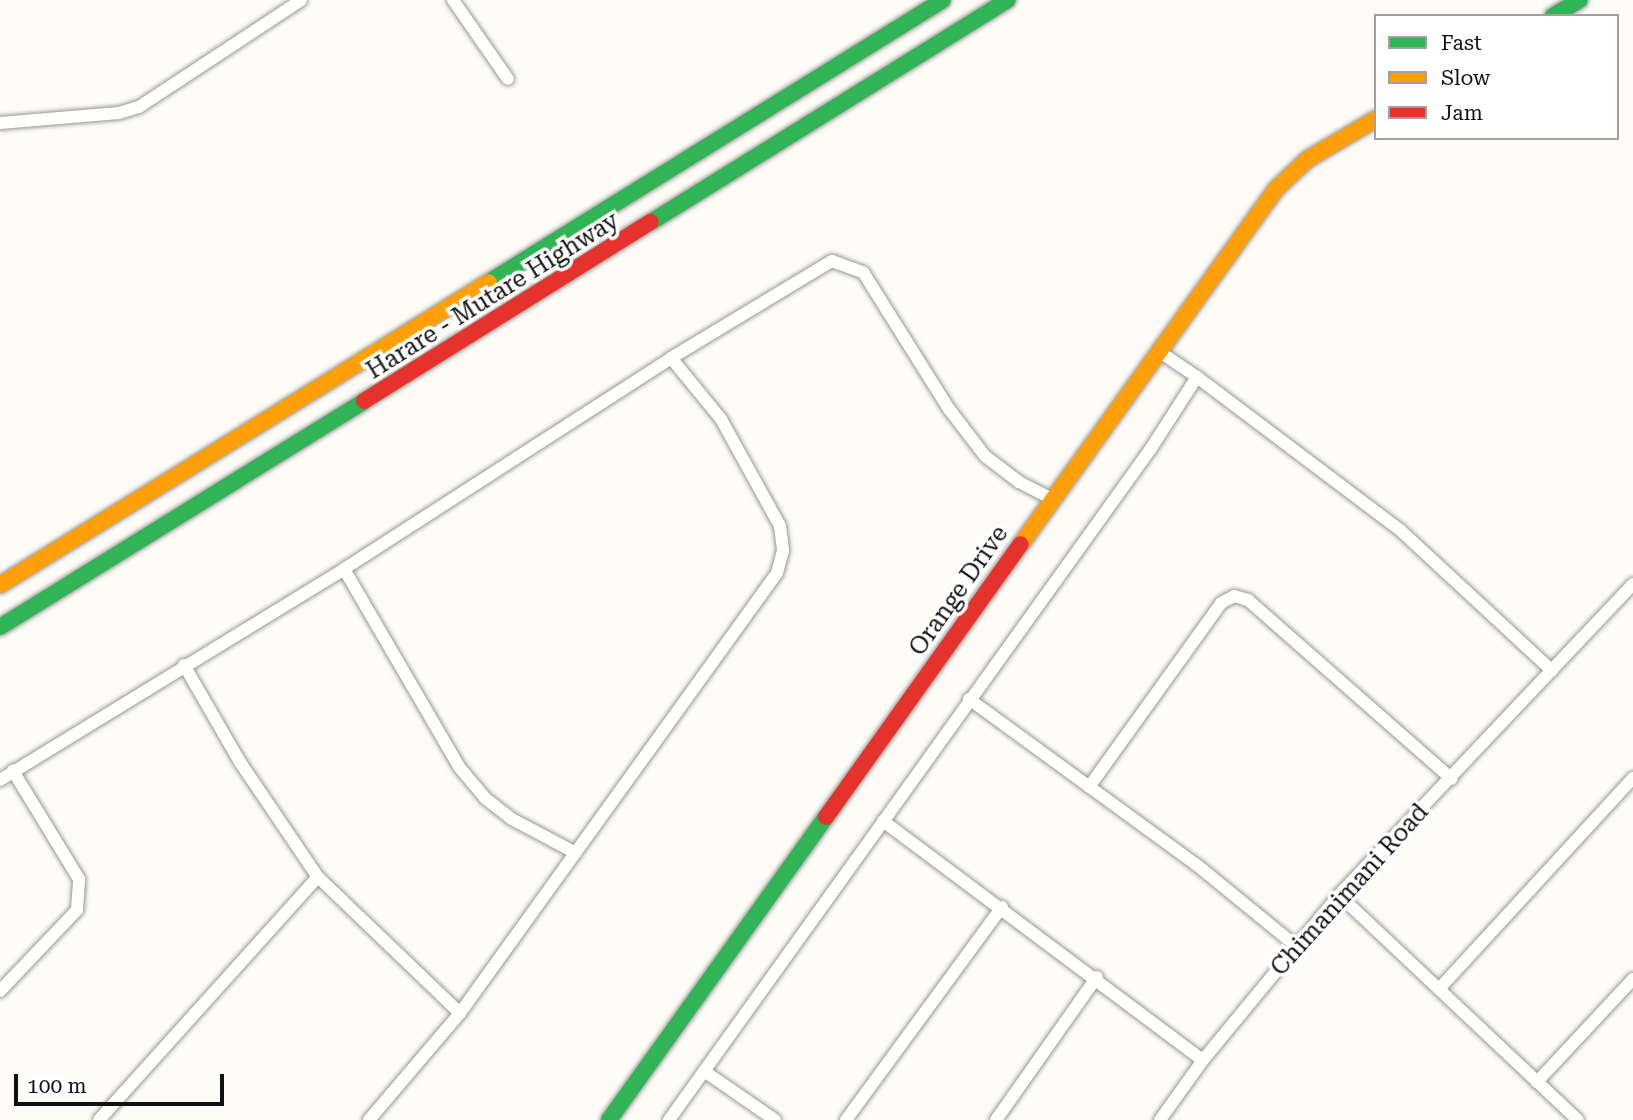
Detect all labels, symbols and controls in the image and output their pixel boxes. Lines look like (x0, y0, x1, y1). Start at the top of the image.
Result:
legend (1374, 14, 1619, 140)
text: Fast (1441, 31, 1482, 55)
text: Slow (1441, 66, 1490, 90)
text: Jam (1441, 101, 1483, 125)
street label: Harare - Mutare Highway (362, 206, 624, 386)
street label: Orange Drive (904, 520, 1014, 662)
street label: Chimanimani Road (1265, 798, 1435, 982)
scale bar (18, 1060, 228, 1104)
text: 100 m (27, 1074, 87, 1098)

